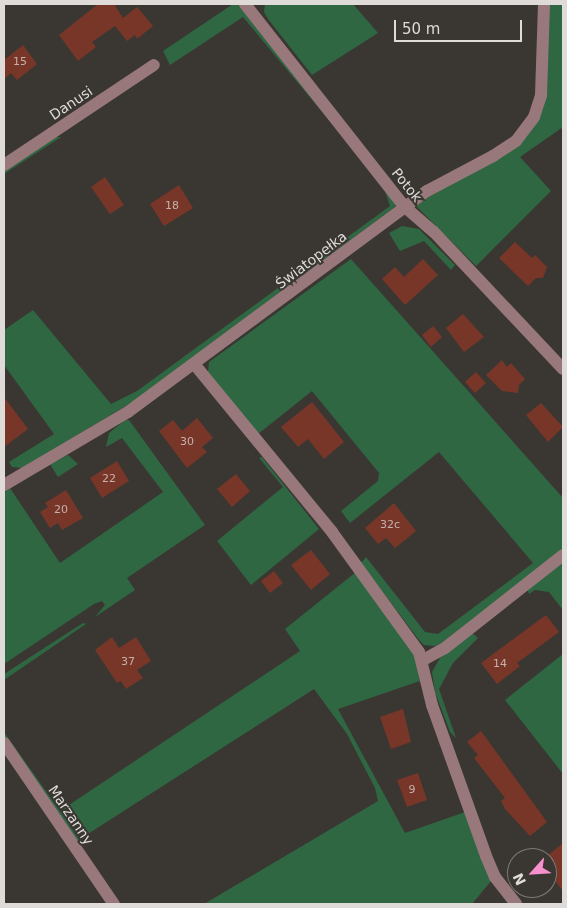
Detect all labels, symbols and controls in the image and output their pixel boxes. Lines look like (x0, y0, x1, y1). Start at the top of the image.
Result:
scale bar (397, 10, 524, 42)
text: 50 m (402, 20, 440, 38)
house number: 15 (13, 55, 27, 69)
street label: Danusi (46, 83, 96, 123)
street label: Potok (388, 165, 426, 205)
house number: 18 (165, 199, 179, 213)
street label: Światopełka (272, 228, 350, 292)
house number: 30 (180, 435, 194, 449)
house number: 22 (102, 472, 116, 486)
house number: 20 (54, 503, 68, 517)
house number: 32c (380, 518, 400, 532)
house number: 37 (121, 655, 135, 669)
house number: 14 (493, 657, 507, 671)
street label: Marzanny (45, 782, 97, 848)
house number: 9 (409, 783, 415, 797)
north arrow (507, 848, 557, 898)
text: N (510, 870, 529, 888)

